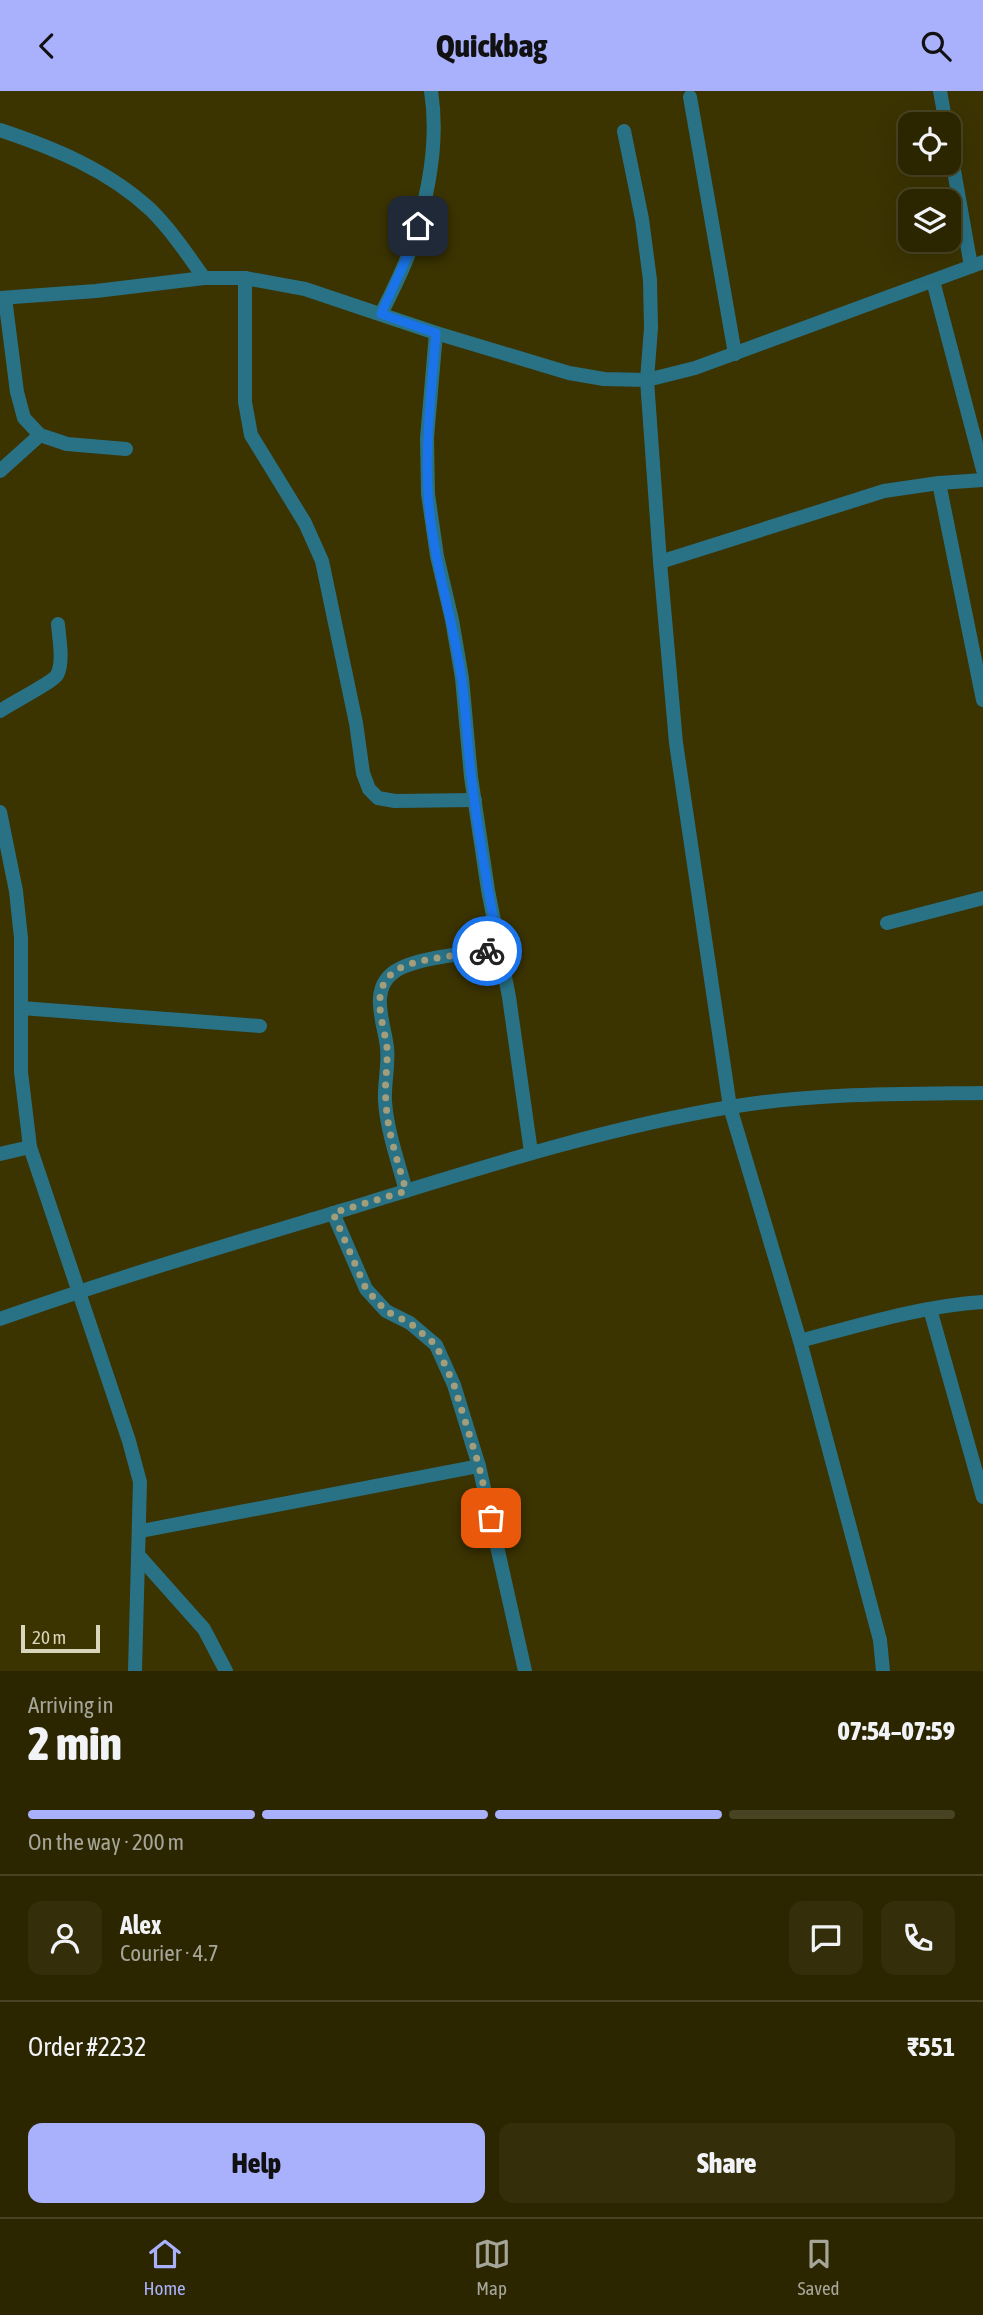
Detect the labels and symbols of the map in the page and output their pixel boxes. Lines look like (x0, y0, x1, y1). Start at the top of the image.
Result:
pin (388, 196, 448, 256)
courier (452, 916, 522, 986)
pin (461, 1488, 521, 1548)
scale bar (21, 1622, 100, 1654)

